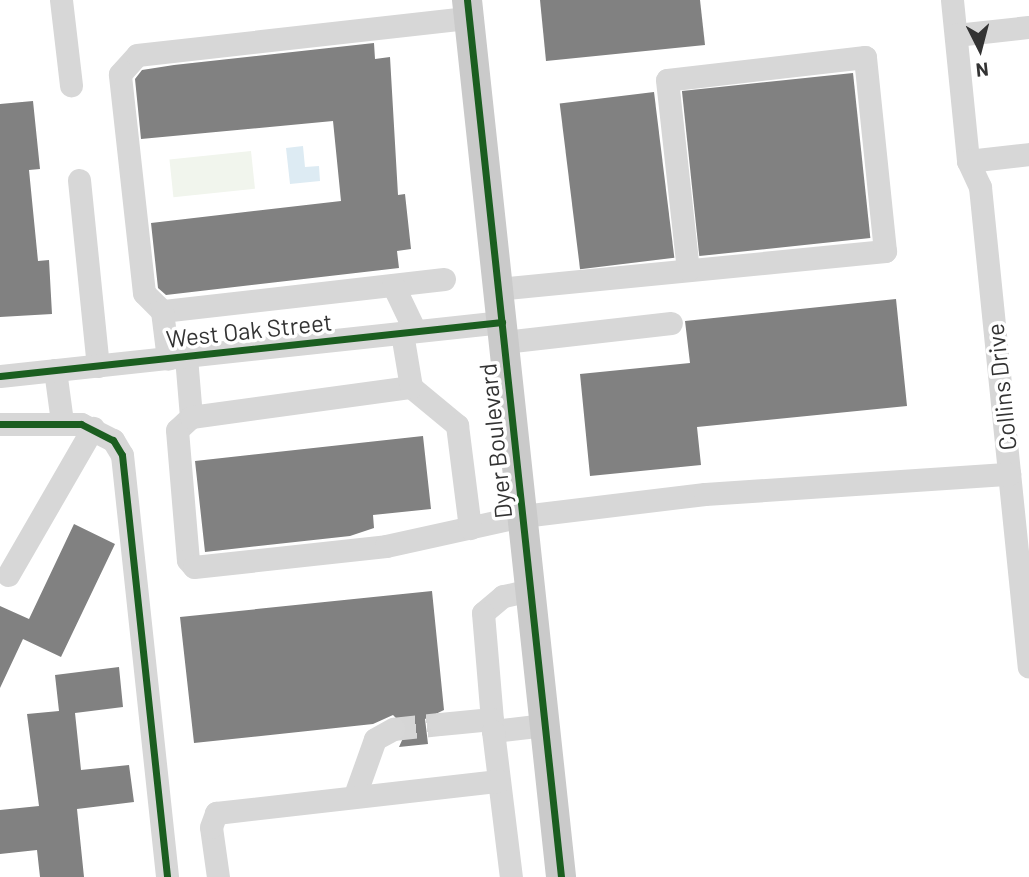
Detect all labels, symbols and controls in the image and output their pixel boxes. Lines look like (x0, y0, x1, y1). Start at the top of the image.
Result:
north arrow (945, 14, 1015, 84)
text: N (975, 58, 990, 82)
street label: West Oak Street (165, 307, 333, 353)
street label: Collins Drive (980, 322, 1022, 452)
street label: Dyer Boulevard (473, 362, 517, 520)

